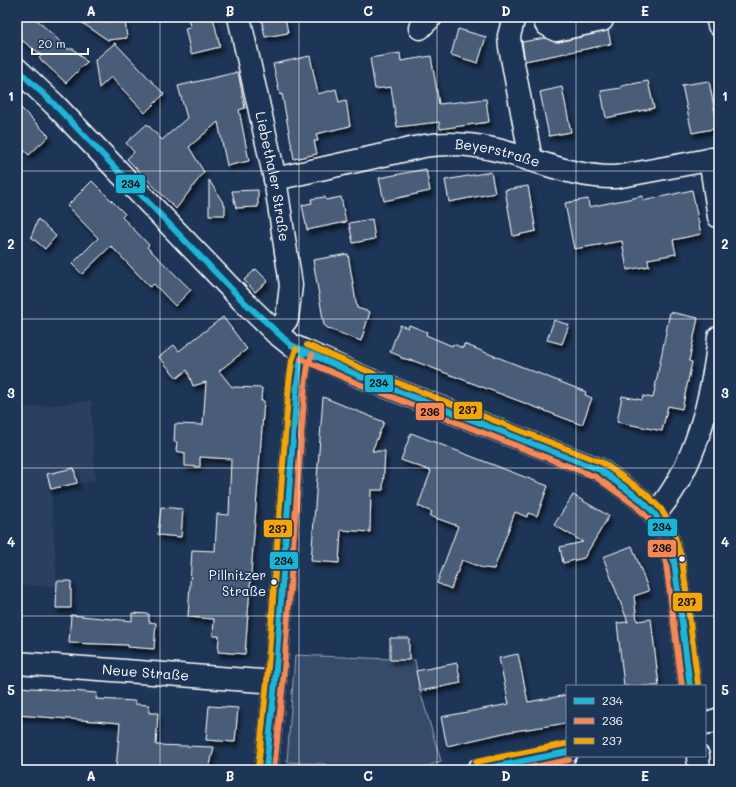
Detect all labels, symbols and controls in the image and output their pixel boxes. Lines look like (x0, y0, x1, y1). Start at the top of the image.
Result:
text: A (86, 2, 96, 19)
text: B (226, 2, 235, 19)
text: C (363, 2, 373, 19)
text: D (501, 2, 511, 19)
text: E (641, 2, 649, 19)
scale bar (32, 30, 88, 56)
text: 20 m (38, 35, 66, 51)
text: 1 (8, 87, 14, 104)
text: 1 (722, 87, 728, 104)
street label: Liebethaler Straße (251, 110, 294, 243)
street label: Beyerstraße (454, 134, 542, 171)
line badge: 234 (115, 174, 146, 194)
text: 234 (121, 176, 141, 191)
text: 2 (7, 235, 15, 252)
text: 2 (721, 235, 729, 252)
line badge: 234 (364, 374, 394, 393)
text: 234 (369, 375, 389, 390)
text: 3 (7, 384, 15, 401)
text: 3 (721, 384, 729, 401)
line badge: 237 (453, 401, 483, 420)
line badge: 236 (415, 402, 445, 421)
text: 237 (459, 402, 477, 417)
text: 236 (420, 404, 440, 419)
line badge: 234 (647, 518, 678, 537)
line badge: 237 (263, 519, 293, 538)
text: 234 (652, 519, 672, 534)
text: 237 (269, 521, 287, 536)
text: 4 (7, 533, 15, 550)
text: 4 (721, 533, 729, 550)
line badge: 236 (647, 539, 677, 558)
text: 236 (652, 540, 672, 555)
line badge: 234 (269, 551, 299, 570)
text: 234 (274, 553, 294, 568)
unlabelled marker (677, 554, 687, 564)
place label: Pillnitzer Straße (209, 566, 266, 599)
marker: Pillnitzer Straße (269, 577, 279, 587)
line badge: 237 (672, 592, 703, 612)
text: 237 (678, 594, 696, 609)
street label: Neue Straße (101, 659, 190, 685)
text: 5 (7, 681, 15, 698)
text: 5 (721, 681, 729, 698)
legend (566, 685, 706, 757)
text: 234 (602, 692, 623, 708)
text: 236 (602, 712, 623, 728)
text: 237 (602, 732, 623, 748)
text: A (86, 767, 96, 784)
text: B (226, 767, 235, 784)
text: C (363, 767, 373, 784)
text: D (501, 767, 511, 784)
text: E (641, 767, 649, 784)

